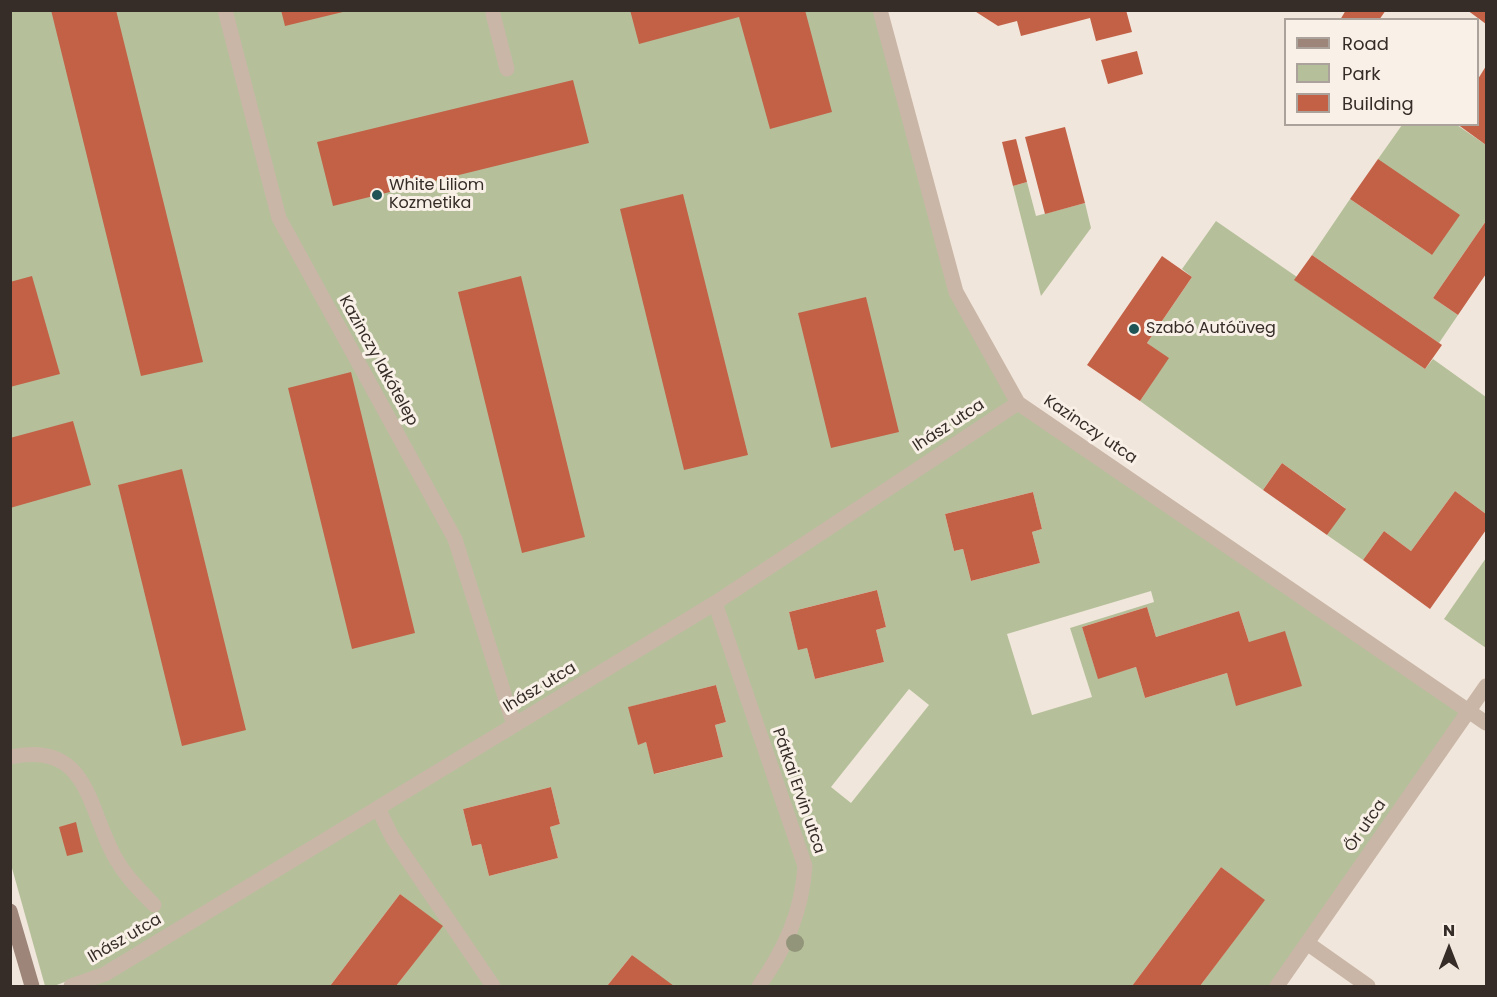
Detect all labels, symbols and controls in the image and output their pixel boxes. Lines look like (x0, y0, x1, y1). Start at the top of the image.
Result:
legend (1284, 18, 1479, 126)
text: Road (1342, 31, 1389, 56)
text: Park (1342, 61, 1381, 86)
text: Building (1342, 91, 1414, 116)
place label: White Liliom Kozmetika (389, 176, 484, 214)
marker: White Liliom Kozmetika (370, 188, 384, 202)
street label: Kazinczy lakótelep (334, 293, 422, 429)
place label: Szabó Autóüveg (1146, 319, 1276, 339)
marker: Szabó Autóüveg (1127, 322, 1141, 336)
street label: Kazinczy utca (1040, 392, 1140, 468)
street label: Ihász utca (910, 396, 988, 456)
street label: Ihász utca (500, 659, 580, 717)
street label: Pátkai Ervin utca (768, 726, 828, 856)
street label: Őr utca (1341, 796, 1391, 856)
street label: Ihász utca (85, 910, 165, 968)
north arrow (1419, 919, 1479, 979)
text: N (1443, 919, 1455, 942)

